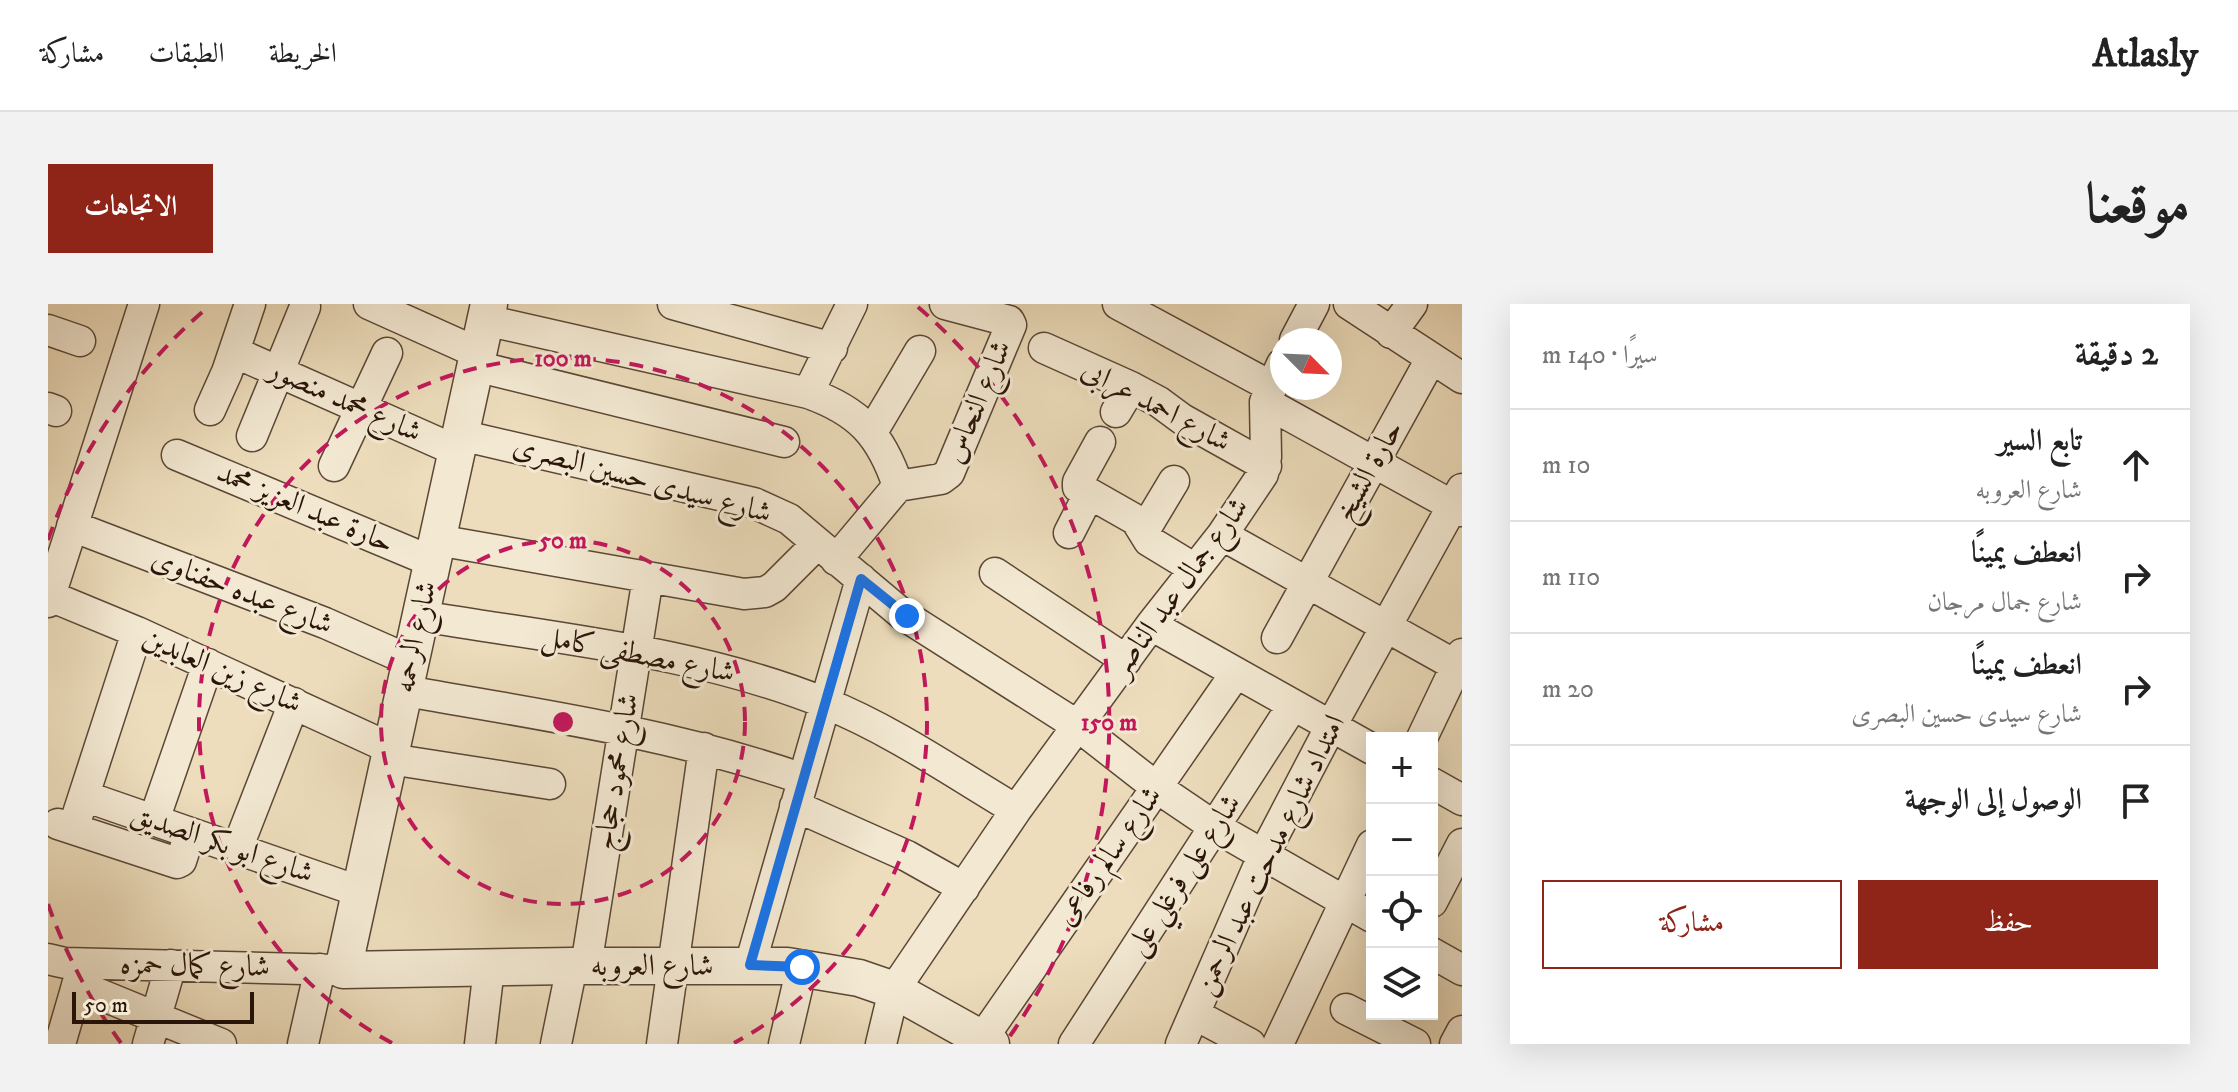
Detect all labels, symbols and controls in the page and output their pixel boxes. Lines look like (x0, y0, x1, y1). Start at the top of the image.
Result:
text: Atlasly (2092, 31, 2198, 79)
text: مشاركة (40, 36, 104, 71)
text: الطبقات (148, 36, 225, 71)
text: الخريطة (269, 36, 337, 71)
button: الاتجاهات (48, 164, 213, 253)
text: موقعنا (2085, 171, 2190, 241)
north arrow (1270, 328, 1342, 400)
text: 2 دقيقة (2075, 333, 2158, 375)
street label: شارع النحاس (936, 335, 1025, 471)
text: سيرًا · 140 m (1542, 339, 1658, 372)
text: 100 m (534, 344, 592, 374)
street label: شارع محمد منصور (258, 350, 427, 456)
street label: شارع احمد عرابى (1072, 351, 1237, 465)
street label: حارة الشيخ (1326, 414, 1418, 531)
text: تابع السير (1997, 423, 2082, 460)
street label: شارع سيدى حسين البصرى (507, 428, 775, 537)
icon: ahead (2114, 443, 2158, 487)
text: 10 m (1542, 449, 1591, 482)
street label: حارة عبد العزيز محمد (211, 454, 399, 562)
text: شارع العروبه (1975, 474, 2082, 507)
street label: شارع جمال عبد الناصر (1101, 490, 1261, 689)
text: 50 m (538, 526, 587, 556)
text: انعطف يمينًا (1971, 535, 2082, 572)
street label: شارع عبده حفناوى (144, 540, 338, 648)
icon: right (2114, 555, 2158, 599)
text: 110 m (1542, 561, 1600, 594)
street label: شارع الرحمه (386, 578, 451, 697)
text: شارع جمال مرجان (1927, 586, 2082, 619)
route end (889, 598, 925, 634)
street label: شارع مصطفى كامل (537, 618, 738, 697)
street label: شارع زين العابدين (134, 619, 308, 727)
text: انعطف يمينًا (1971, 647, 2082, 684)
icon: right (2114, 667, 2158, 711)
text: 20 m (1542, 673, 1594, 706)
street label: شارع محمود حجاج (586, 691, 654, 854)
text: شارع سيدى حسين البصرى (1851, 698, 2082, 731)
centre of rings (549, 708, 577, 736)
text: 150 m (1081, 708, 1137, 738)
street label: امتداد شارع مدحت عبد الرحمن (1186, 709, 1358, 1003)
map controls (1366, 732, 1438, 1020)
button: + (1366, 732, 1438, 804)
street label: شارع سالم رفاعى (1047, 779, 1176, 936)
icon: arrive (2114, 779, 2158, 823)
text: الوصول إلى الوجهة (1905, 782, 2082, 819)
street label: شارع على فرغلي على (1118, 787, 1258, 968)
street label: شارع ابو بكر الصديق (124, 795, 318, 897)
button: − (1366, 804, 1438, 876)
button: locate (1366, 876, 1438, 948)
button: مشاركة (1542, 880, 1842, 969)
button: حفظ (1858, 880, 2158, 969)
street label: شارع كمال حمزه (120, 946, 270, 991)
street label: شارع العروبه (590, 948, 714, 990)
button: layers (1366, 948, 1438, 1020)
route start (784, 949, 820, 985)
scale bar (72, 988, 254, 1024)
text: 50 m (84, 992, 128, 1019)

